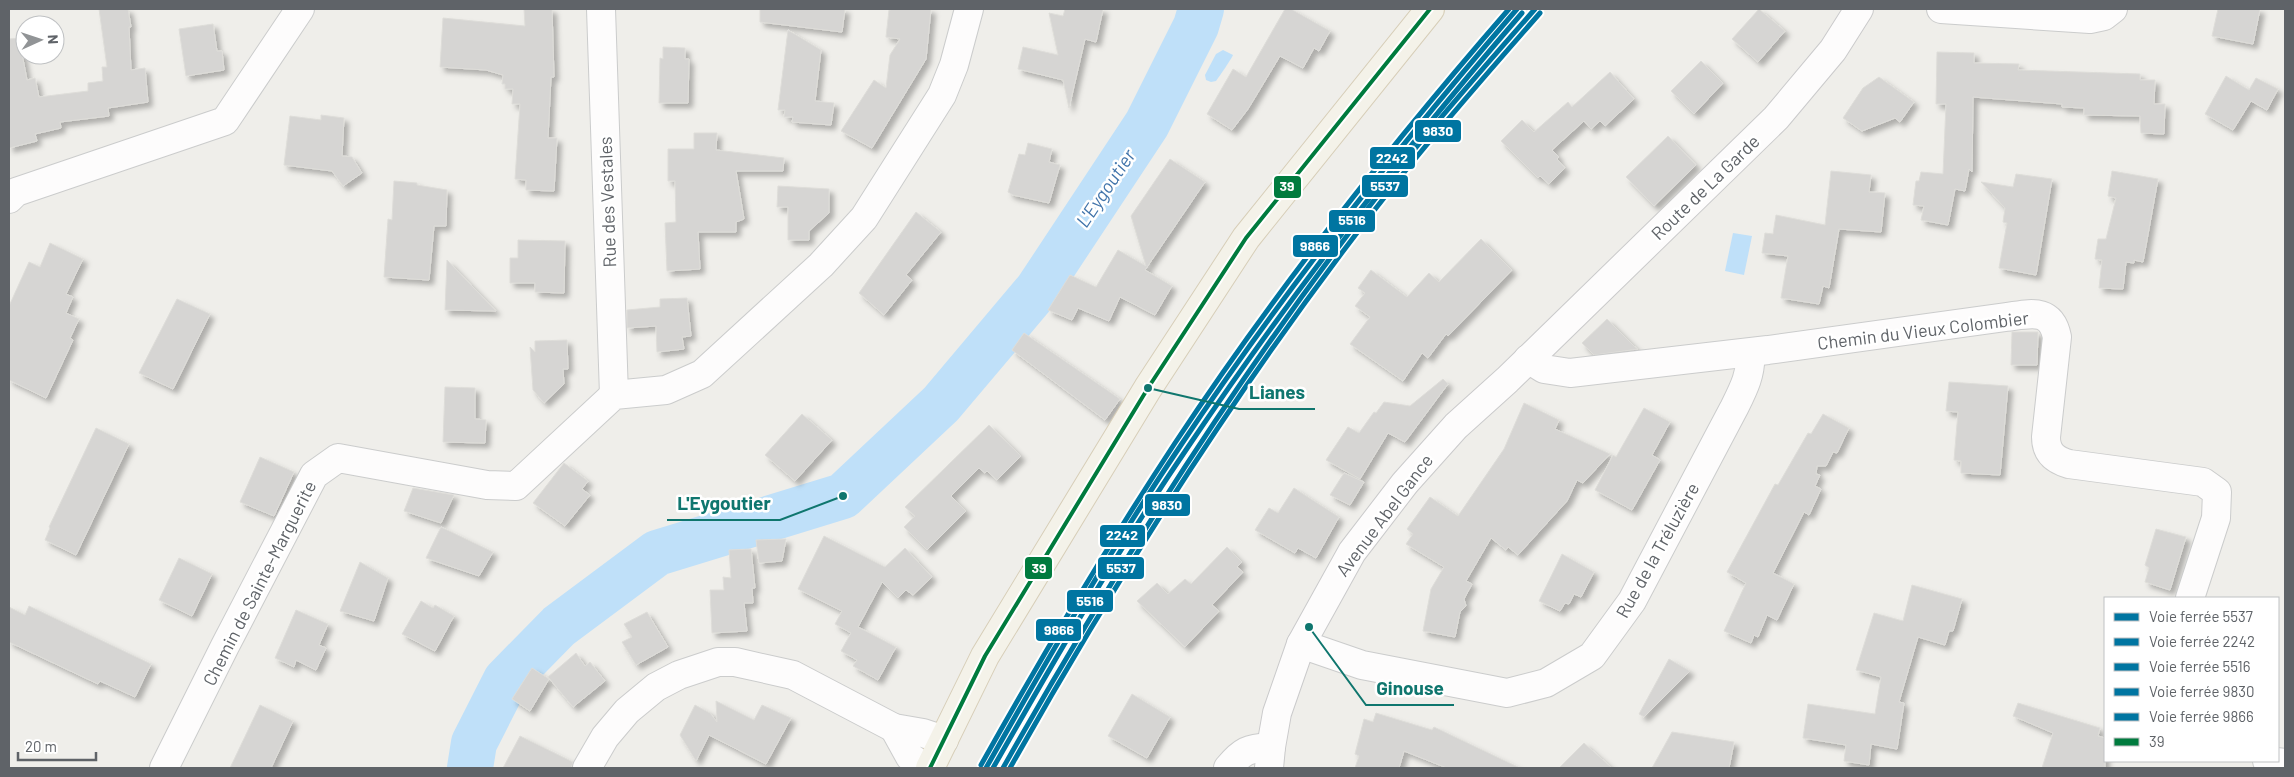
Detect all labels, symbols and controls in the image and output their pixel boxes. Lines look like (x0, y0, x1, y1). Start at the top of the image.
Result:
north arrow (15, 15, 65, 65)
text: N (45, 34, 62, 44)
line badge: 9830 (1414, 119, 1462, 143)
text: 9830 (1423, 122, 1453, 139)
street label: Route de La Garde (1646, 130, 1764, 244)
street label: Rue des Vestales (594, 136, 620, 268)
water label: L'Eygoutier (1071, 144, 1140, 231)
line badge: 2242 (1369, 146, 1416, 170)
text: 2242 (1376, 149, 1408, 166)
line badge: 5537 (1361, 174, 1409, 198)
line badge: 39 (1273, 175, 1302, 199)
text: 39 (1280, 177, 1295, 194)
text: 5537 (1370, 177, 1400, 194)
line badge: 5516 (1328, 209, 1376, 233)
text: 5516 (1338, 211, 1366, 228)
line badge: 9866 (1292, 234, 1339, 258)
text: 9866 (1300, 237, 1331, 254)
street label: Chemin du Vieux Colombier (1816, 306, 2030, 354)
callout: Lianes (1239, 375, 1315, 409)
text: Lianes (1249, 380, 1305, 403)
street label: Avenue Abel Gance (1331, 450, 1437, 580)
street label: Chemin de Sainte-Marguerite (198, 477, 320, 689)
street label: Rue de la Tréluzière (1611, 479, 1703, 621)
callout: L'Eygoutier (667, 486, 780, 520)
text: L'Eygoutier (677, 491, 771, 514)
line badge: 9830 (1144, 493, 1191, 517)
text: 9830 (1152, 496, 1182, 513)
line badge: 2242 (1099, 524, 1146, 548)
text: 2242 (1106, 526, 1138, 543)
line badge: 39 (1024, 556, 1053, 580)
line badge: 5537 (1097, 556, 1145, 580)
text: 39 (1032, 559, 1047, 576)
text: 5537 (1106, 559, 1136, 576)
line badge: 5516 (1066, 589, 1114, 613)
text: 5516 (1076, 592, 1104, 609)
legend (2104, 597, 2279, 762)
text: Voie ferrée 5537 (2149, 607, 2253, 625)
line badge: 9866 (1035, 618, 1082, 642)
text: 9866 (1044, 621, 1075, 638)
text: Voie ferrée 2242 (2149, 632, 2255, 650)
text: Voie ferrée 5516 (2149, 657, 2251, 675)
callout: Ginouse (1366, 671, 1454, 705)
text: Ginouse (1376, 676, 1444, 699)
text: Voie ferrée 9830 (2149, 682, 2254, 700)
text: Voie ferrée 9866 (2149, 707, 2254, 725)
scale bar (18, 730, 95, 762)
text: 39 (2149, 732, 2165, 750)
text: 20 m (25, 737, 57, 755)

